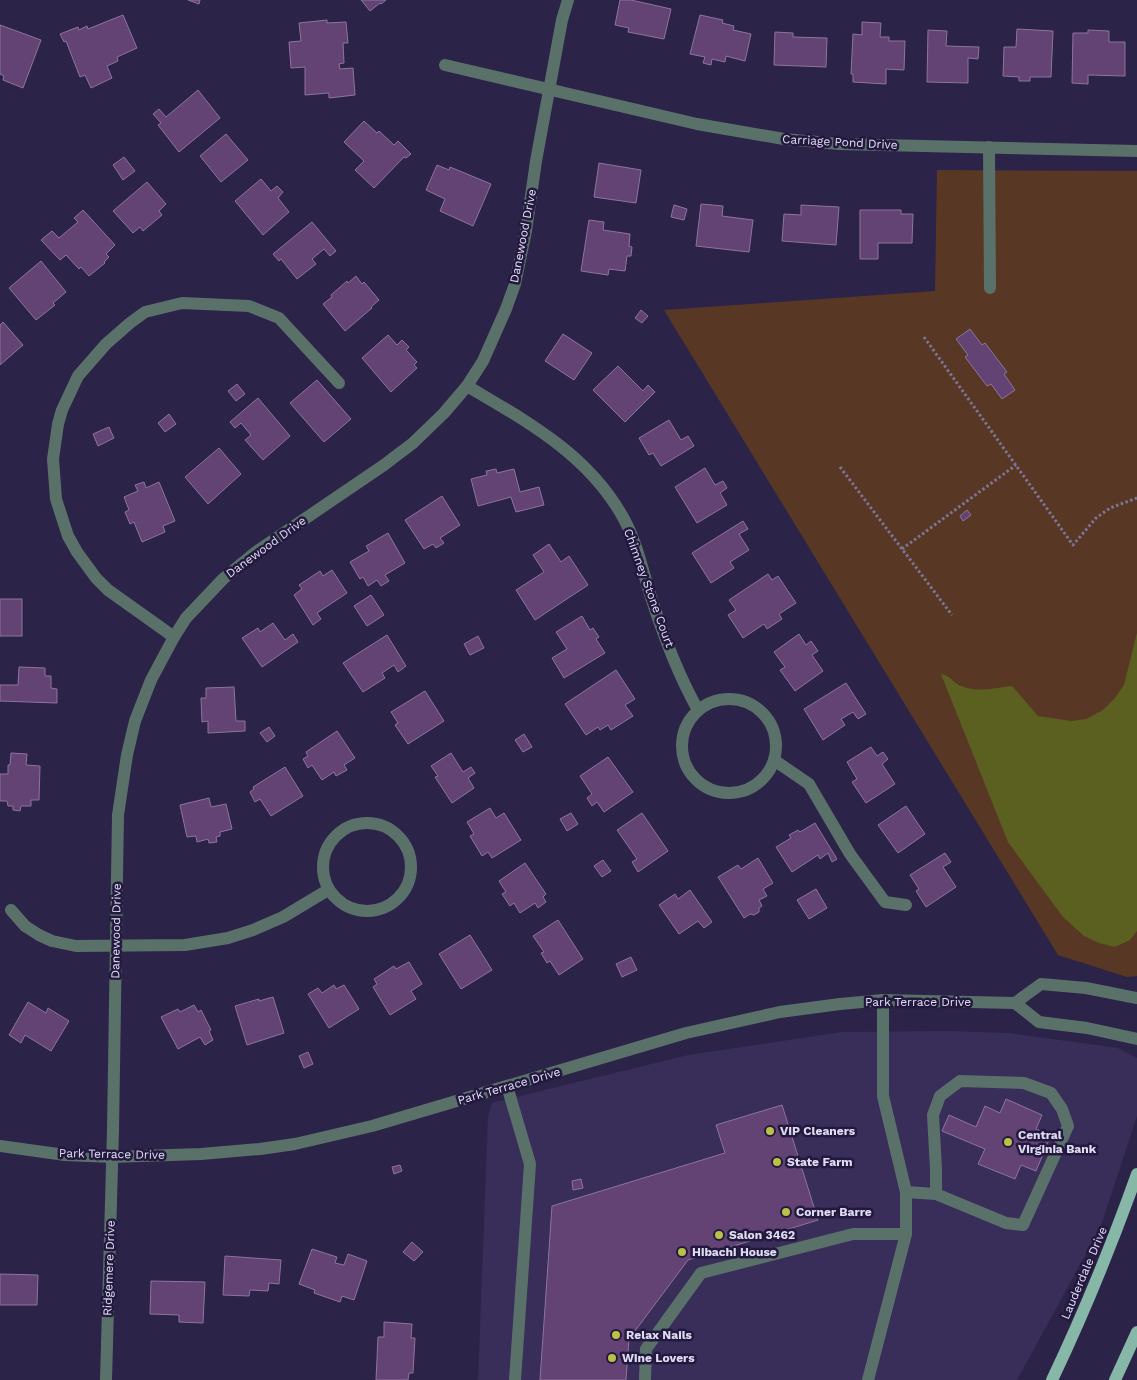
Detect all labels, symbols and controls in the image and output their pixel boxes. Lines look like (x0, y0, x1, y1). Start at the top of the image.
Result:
street label: Carriage Pond Drive (782, 132, 898, 152)
street label: Danewood Drive (507, 188, 539, 284)
street label: Danewood Drive (223, 513, 309, 581)
street label: Chimney Stone Court (621, 527, 677, 649)
street label: Danewood Drive (108, 883, 124, 979)
street label: Park Terrace Drive (865, 995, 971, 1009)
street label: Park Terrace Drive (456, 1065, 562, 1107)
place label: VIP Cleaners (780, 1124, 856, 1138)
marker: VIP Cleaners (764, 1125, 776, 1137)
place label: Central Virginia Bank (1018, 1128, 1097, 1156)
marker: Central Virginia Bank (1002, 1136, 1014, 1148)
street label: Park Terrace Drive (59, 1146, 165, 1162)
place label: State Farm (787, 1155, 853, 1169)
marker: State Farm (771, 1156, 783, 1168)
place label: Corner Barre (796, 1205, 872, 1219)
marker: Corner Barre (780, 1206, 792, 1218)
street label: Ridgemere Drive (100, 1220, 118, 1316)
street label: Lauderdale Drive (1058, 1224, 1110, 1321)
place label: Salon 3462 (729, 1228, 795, 1242)
marker: Salon 3462 (713, 1229, 725, 1241)
place label: Hibachi House (692, 1245, 777, 1259)
marker: Hibachi House (676, 1246, 688, 1258)
place label: Relax Nails (626, 1328, 693, 1342)
marker: Relax Nails (610, 1329, 622, 1341)
place label: Wine Lovers (622, 1351, 695, 1365)
marker: Wine Lovers (606, 1352, 618, 1364)

